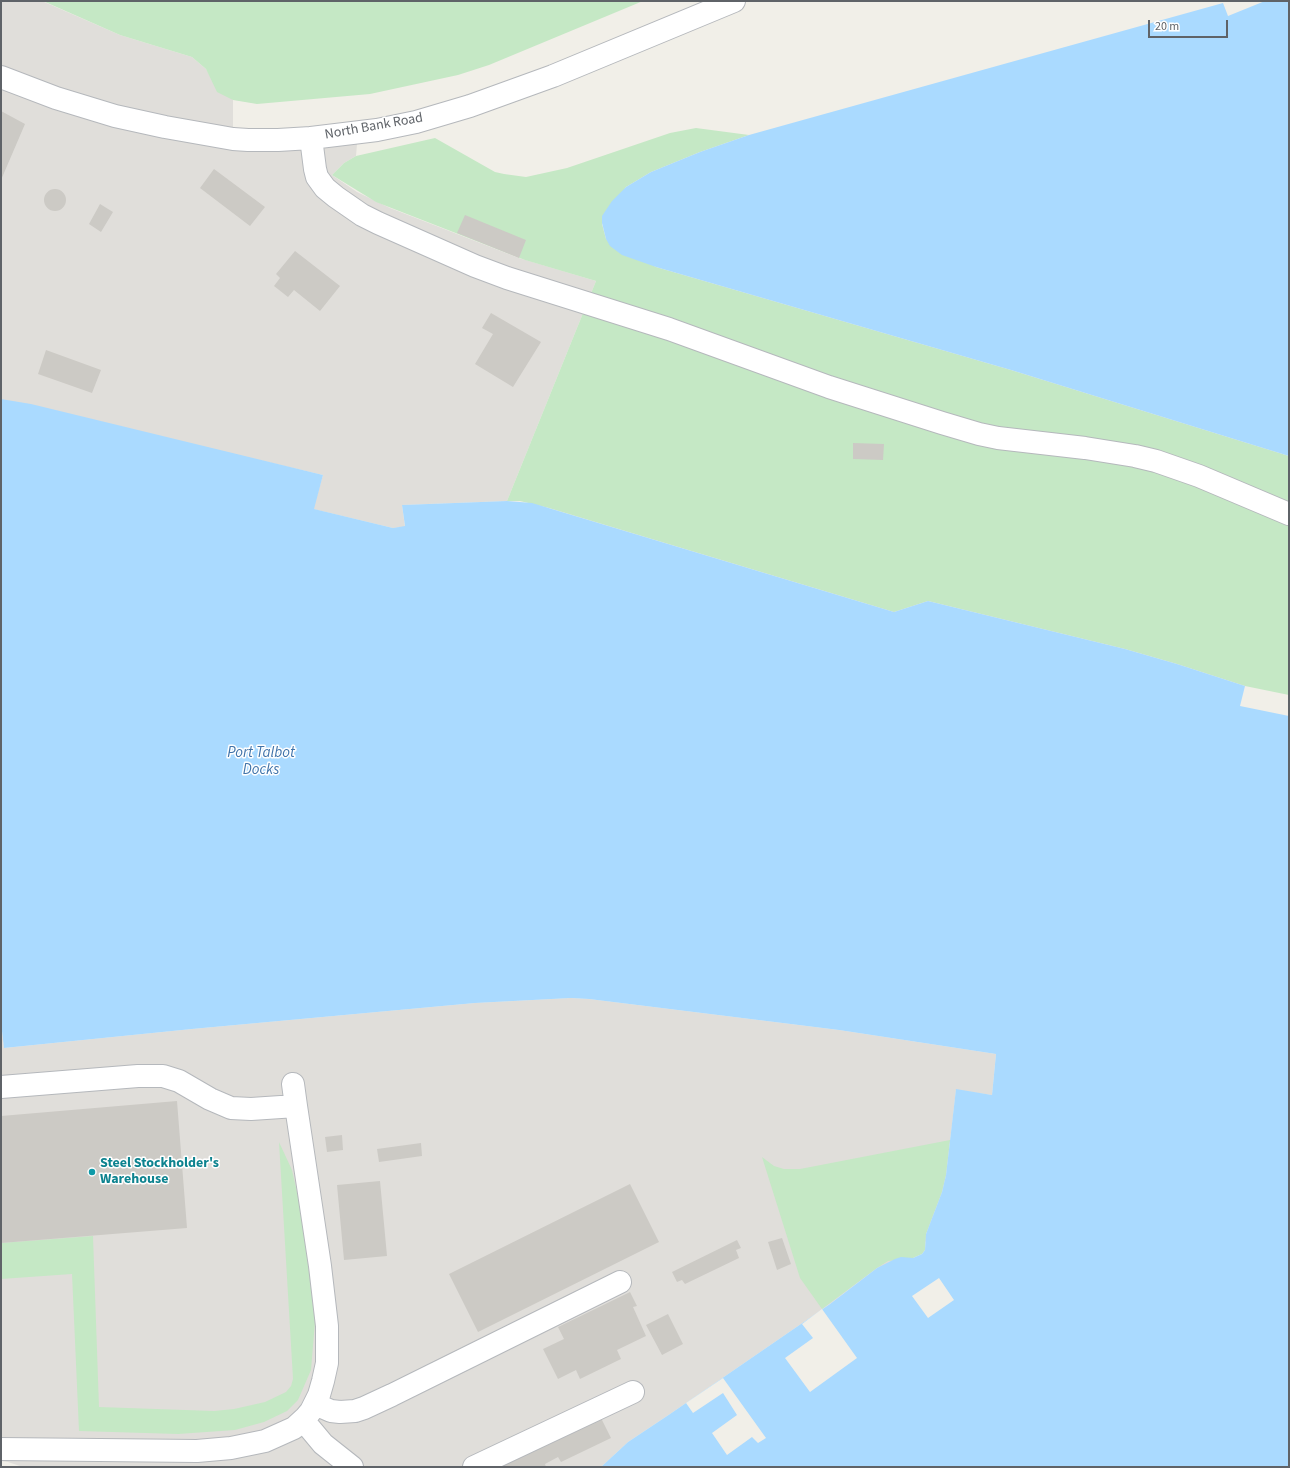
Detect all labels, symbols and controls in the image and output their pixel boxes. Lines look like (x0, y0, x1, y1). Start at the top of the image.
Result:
scale bar (1150, 12, 1230, 38)
text: 20 m (1155, 18, 1179, 35)
street label: North Bank Road (324, 110, 424, 144)
water label: Port Talbot Docks (227, 745, 295, 780)
place label: Steel Stockholder's Warehouse (100, 1156, 219, 1188)
marker: Steel Stockholder's Warehouse (87, 1167, 97, 1177)

